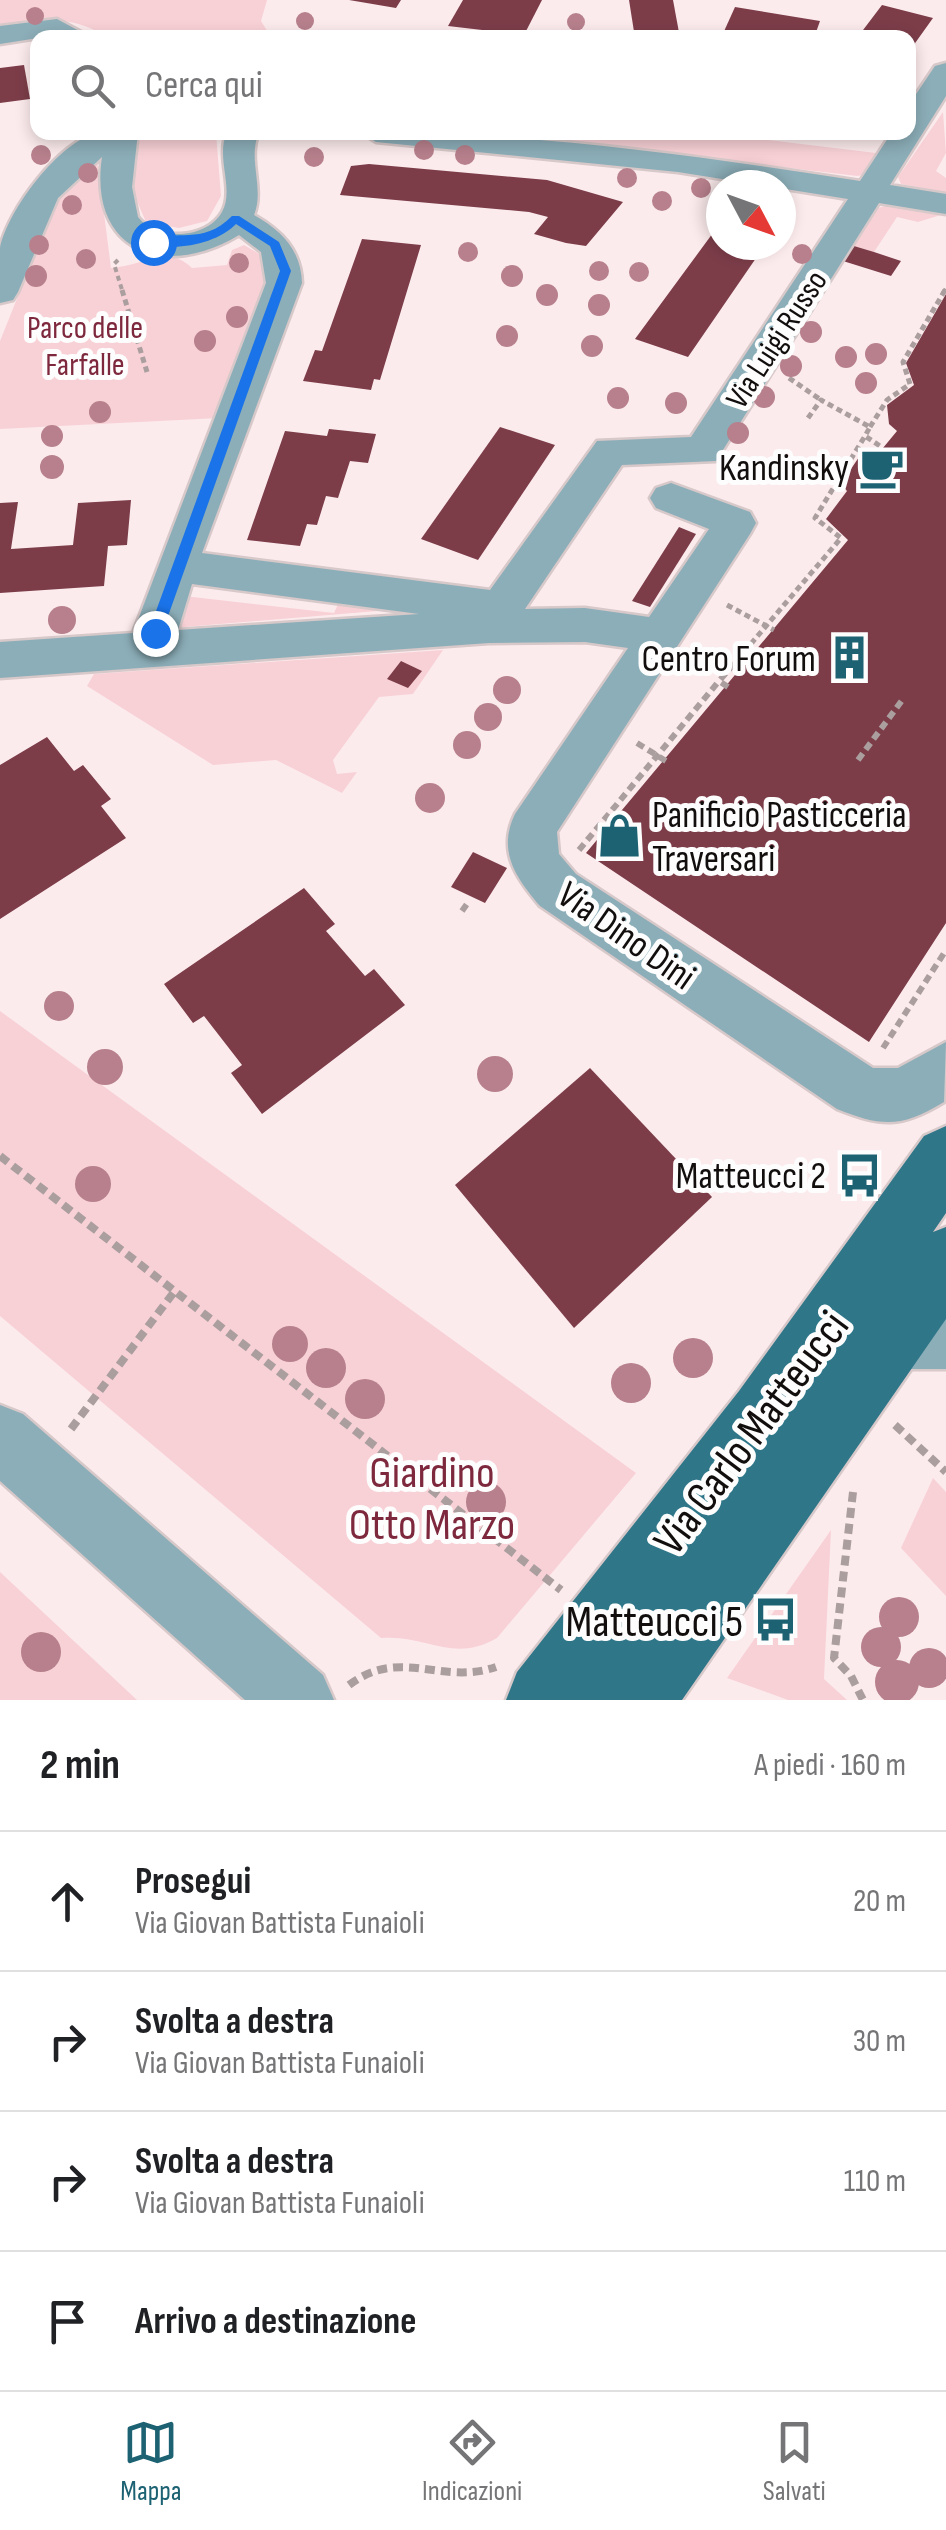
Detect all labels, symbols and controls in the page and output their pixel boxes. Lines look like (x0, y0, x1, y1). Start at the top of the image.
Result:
search box (30, 30, 916, 140)
icon: search (65, 58, 120, 113)
text: Cerca qui (145, 63, 263, 108)
north arrow (706, 170, 796, 260)
route start (131, 220, 177, 266)
street label: Via Luigi Russo (718, 263, 836, 416)
park label: Parco delle Farfalle (27, 309, 143, 385)
cafe icon: Kandinsky (858, 443, 906, 491)
place label: Kandinsky (719, 446, 849, 491)
route end (133, 611, 179, 657)
building icon: Centro Forum (825, 634, 873, 682)
place label: Centro Forum (642, 637, 816, 682)
place label: Panificio Pasticceria Traversari (652, 793, 907, 882)
shop icon: Panificio Pasticceria Traversari (595, 812, 643, 860)
street label: Via Dino Dini (549, 873, 704, 1000)
bus stop icon: Matteucci 2 (835, 1151, 883, 1199)
place label: Matteucci 2 (676, 1154, 826, 1199)
street label: Via Carlo Matteucci (643, 1301, 861, 1566)
park label: Giardino Otto Marzo (349, 1446, 515, 1553)
place label: Matteucci 5 (566, 1595, 743, 1650)
bus stop icon: Matteucci 5 (752, 1596, 800, 1644)
text: 2 min (40, 1740, 120, 1791)
text: A piedi · 160 m (754, 1746, 906, 1785)
text: Prosegui (135, 1859, 251, 1904)
icon: ahead (40, 1874, 95, 1929)
text: 20 m (853, 1882, 906, 1921)
text: Via Giovan Battista Funaioli (135, 1904, 425, 1943)
text: Svolta a destra (135, 1999, 334, 2044)
icon: right (40, 2014, 95, 2069)
text: 30 m (853, 2022, 906, 2061)
text: Via Giovan Battista Funaioli (135, 2044, 425, 2083)
text: Svolta a destra (135, 2139, 334, 2184)
icon: right (40, 2154, 95, 2209)
text: 110 m (844, 2162, 906, 2201)
text: Via Giovan Battista Funaioli (135, 2184, 425, 2223)
icon: arrive (40, 2294, 95, 2349)
text: Arrivo a destinazione (135, 2299, 416, 2344)
tab: Mappa (120, 2415, 182, 2508)
tab: Indicazioni (422, 2415, 522, 2508)
tab: Salvati (763, 2415, 826, 2508)

